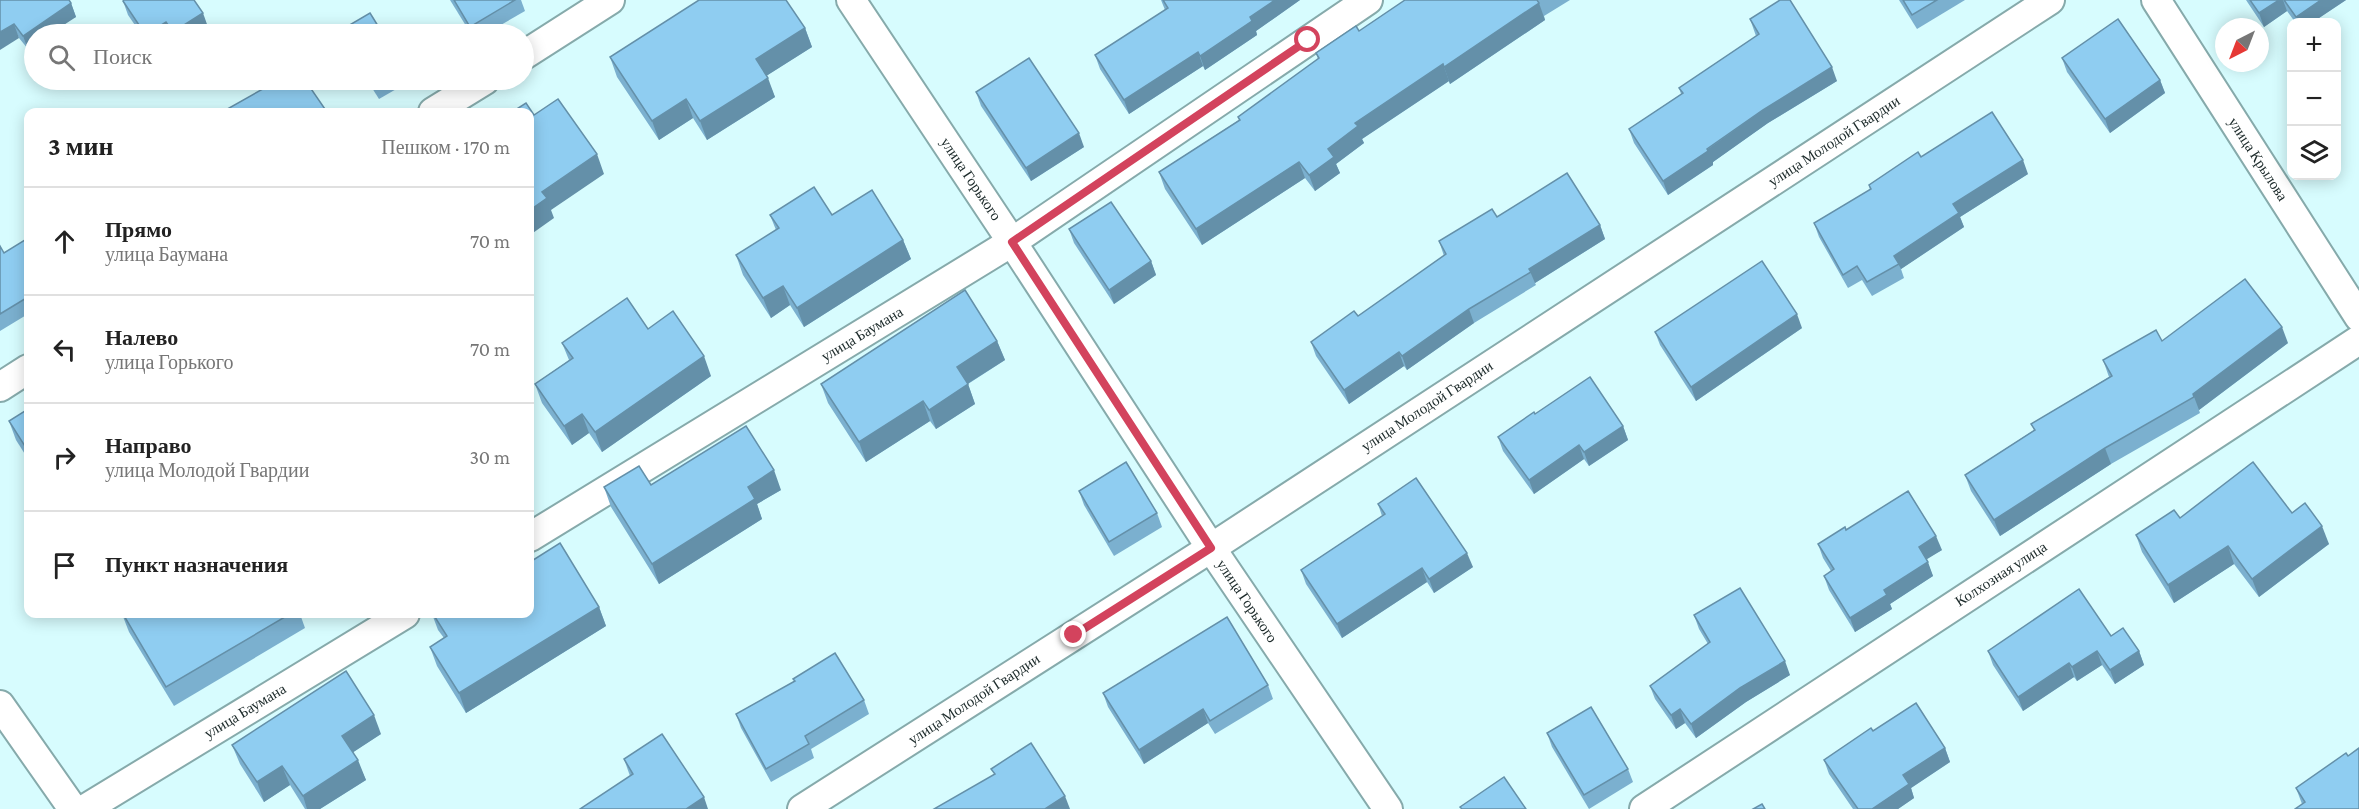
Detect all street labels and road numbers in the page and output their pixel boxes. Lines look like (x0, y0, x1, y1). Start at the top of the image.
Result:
street label: улица Молодой Гвардии (1765, 93, 1903, 189)
street label: улица Крылова (2225, 114, 2291, 204)
street label: улица Горького (937, 135, 1005, 223)
street label: улица Баумана (818, 303, 906, 365)
street label: улица Молодой Гвардии (1358, 358, 1496, 454)
street label: Колхозная улица (1952, 538, 2050, 610)
street label: улица Горького (1213, 557, 1281, 645)
street label: улица Молодой Гвардии (905, 651, 1043, 747)
street label: улица Баумана (201, 680, 289, 742)

